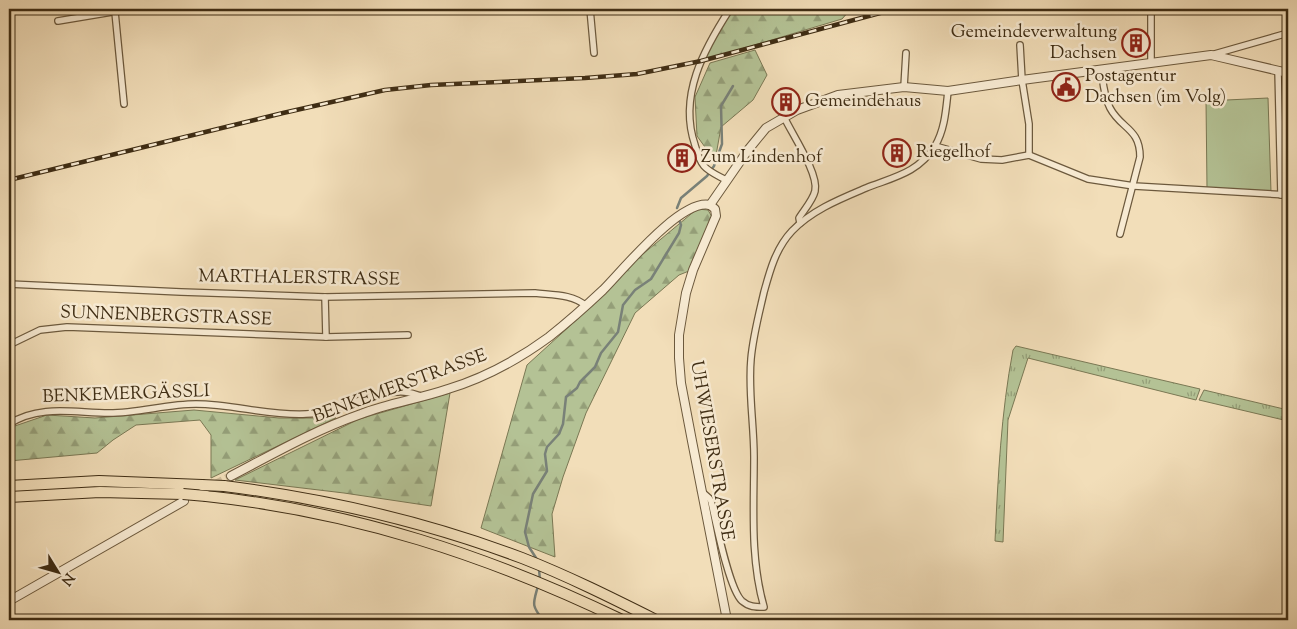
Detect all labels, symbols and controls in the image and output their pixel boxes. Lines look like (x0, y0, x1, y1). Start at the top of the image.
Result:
place label: Gemeindeverwaltung Dachsen (951, 20, 1117, 67)
building icon: Gemeindeverwaltung Dachsen (1121, 28, 1151, 58)
place label: Postagentur Dachsen (im Volg) (1085, 64, 1226, 111)
public building icon: Postagentur Dachsen (im Volg) (1051, 72, 1081, 102)
building icon: Gemeindehaus (771, 87, 801, 117)
place label: Gemeindehaus (805, 89, 921, 115)
building icon: Riegelhof (882, 138, 912, 168)
place label: Riegelhof (916, 140, 992, 166)
building icon: Zum Lindenhof (667, 143, 697, 173)
place label: Zum Lindenhof (701, 145, 823, 171)
street label: MARTHALERSTRASSE (198, 264, 400, 294)
street label: SUNNENBERGSTRASSE (60, 300, 272, 334)
street label: BENKEMERSTRASSE (309, 343, 491, 431)
street label: UHWIESERSTRASSE (682, 359, 740, 543)
street label: BENKEMERGÄSSLI (42, 379, 210, 411)
north arrow (32, 546, 82, 596)
text: N (55, 568, 78, 589)

